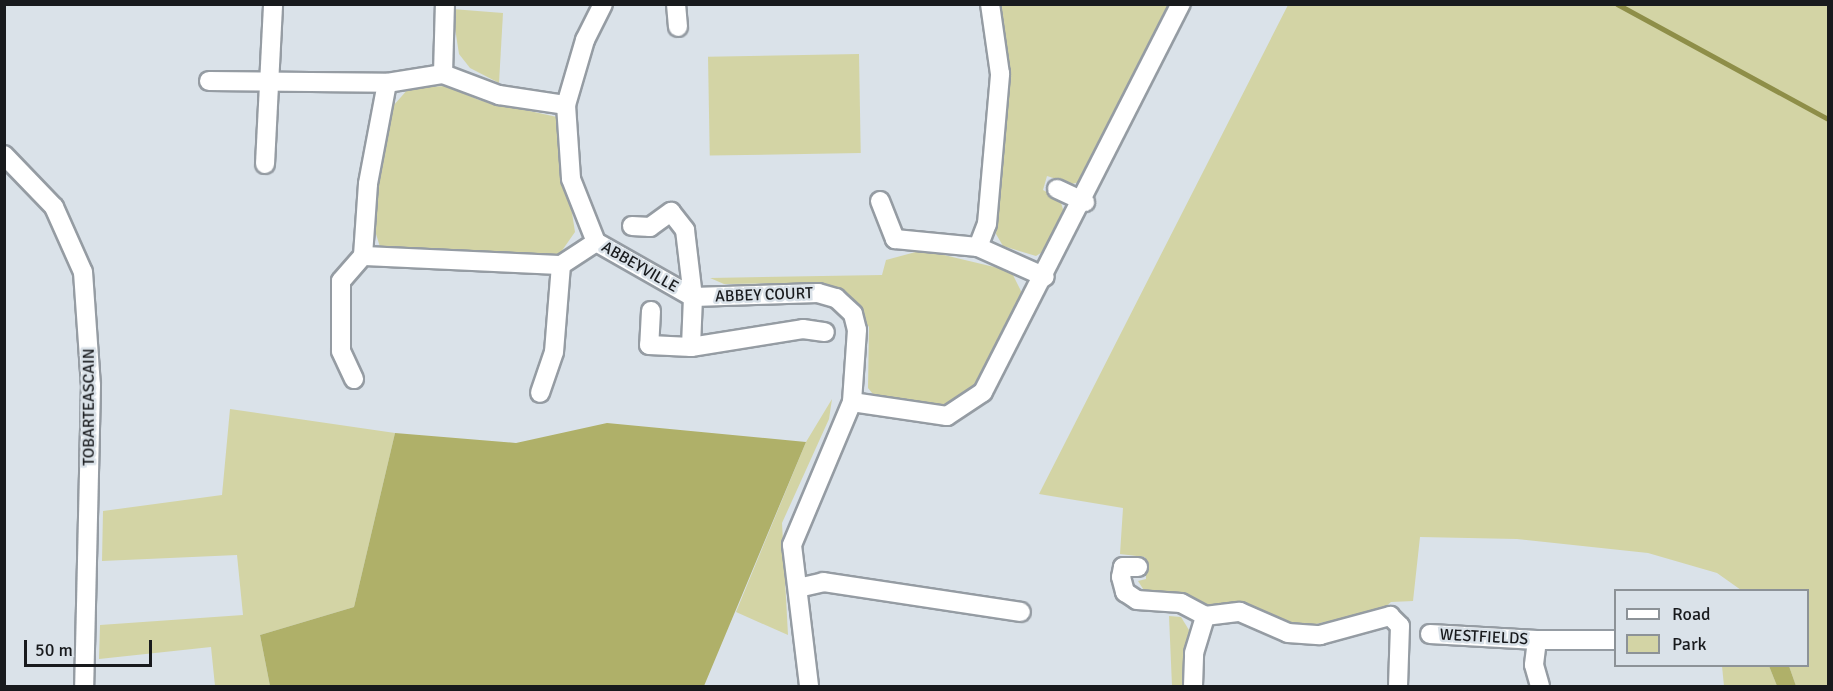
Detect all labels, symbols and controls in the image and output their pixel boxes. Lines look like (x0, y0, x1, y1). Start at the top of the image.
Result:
street label: ABBEYVILLE (598, 237, 682, 297)
street label: ABBEY COURT (715, 284, 813, 306)
street label: TOBARTEASCAIN (79, 348, 99, 466)
legend (1614, 589, 1809, 667)
text: Road (1672, 603, 1711, 625)
street label: WESTFIELDS (1439, 625, 1529, 649)
scale bar (27, 628, 154, 666)
text: Park (1672, 633, 1707, 655)
text: 50 m (35, 639, 73, 661)

